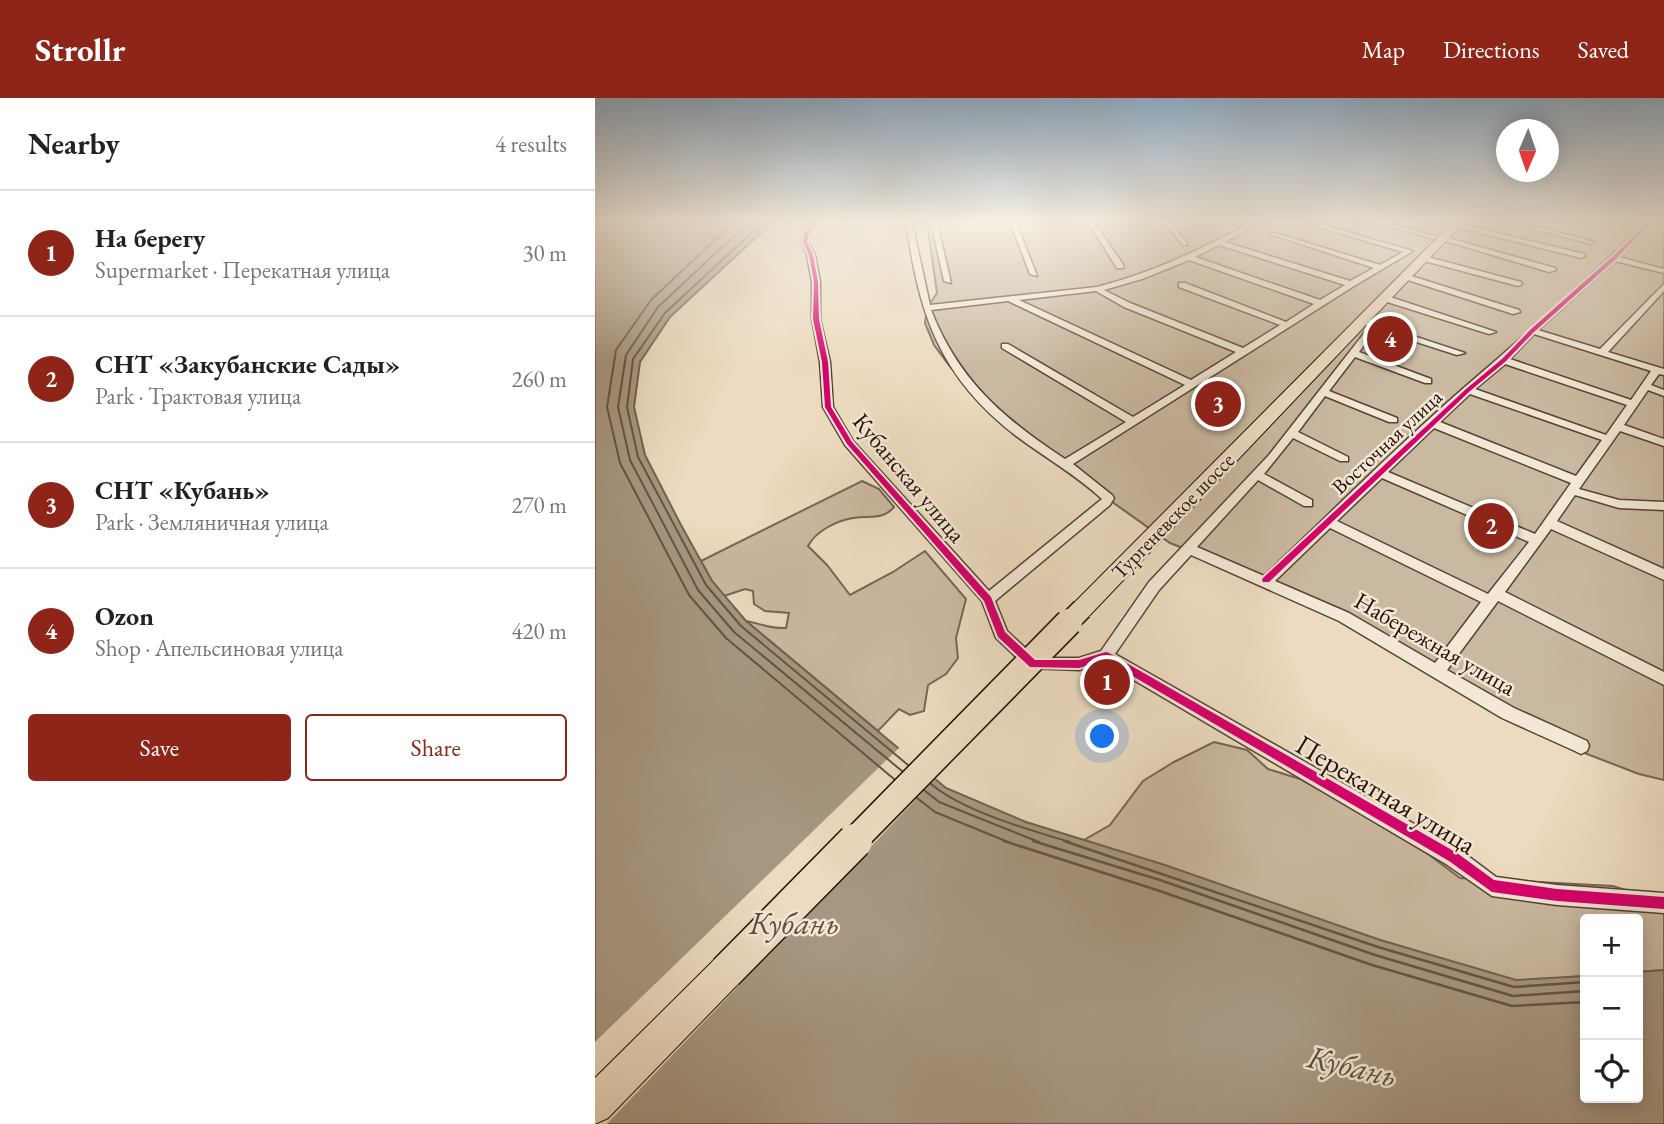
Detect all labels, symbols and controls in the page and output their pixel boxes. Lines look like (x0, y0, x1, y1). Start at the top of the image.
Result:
text: Strollr (35, 28, 126, 71)
text: Map (1362, 34, 1405, 65)
text: Directions (1443, 34, 1540, 65)
text: Saved (1578, 34, 1629, 65)
north arrow (1496, 119, 1559, 182)
text: Nearby (28, 124, 120, 163)
text: 4 results (495, 129, 567, 159)
text: На берегу (95, 221, 205, 255)
text: 1 (45, 238, 57, 268)
text: 30 m (522, 238, 567, 268)
text: Supermarket · Перекатная улица (95, 255, 390, 285)
pin: 4 (1367, 313, 1413, 365)
text: СНТ «Закубанские Сады» (95, 347, 400, 381)
text: 2 (45, 364, 57, 394)
text: 260 m (511, 364, 567, 394)
pin: 3 (1195, 378, 1241, 430)
text: Park · Трактовая улица (95, 381, 301, 411)
street label: Восточная улица (1326, 383, 1448, 500)
street label: Кубанская улица (846, 406, 973, 549)
street label: Тургеневское шоссе (1105, 447, 1240, 585)
text: СНТ «Кубань» (95, 473, 270, 507)
text: 3 (45, 490, 57, 520)
text: 270 m (511, 490, 567, 520)
pin: 2 (1468, 500, 1514, 552)
text: Park · Земляничная улица (95, 507, 329, 537)
street label: Набережная улица (1349, 585, 1522, 703)
text: Ozon (95, 599, 154, 633)
text: 4 (45, 616, 57, 646)
text: 420 m (511, 616, 567, 646)
text: Shop · Апельсиновая улица (95, 633, 344, 663)
pin: 1 (1084, 656, 1130, 708)
button: Save (28, 714, 291, 781)
button: Share (305, 714, 567, 781)
your location (1085, 719, 1119, 753)
street label: Перекатная улица (1289, 726, 1484, 862)
water label: Кубань (748, 902, 839, 944)
map controls (1580, 914, 1643, 1103)
button: + (1580, 914, 1643, 977)
button: − (1580, 977, 1643, 1040)
water label: Кубань (1302, 1035, 1401, 1097)
button: locate (1580, 1040, 1643, 1103)

